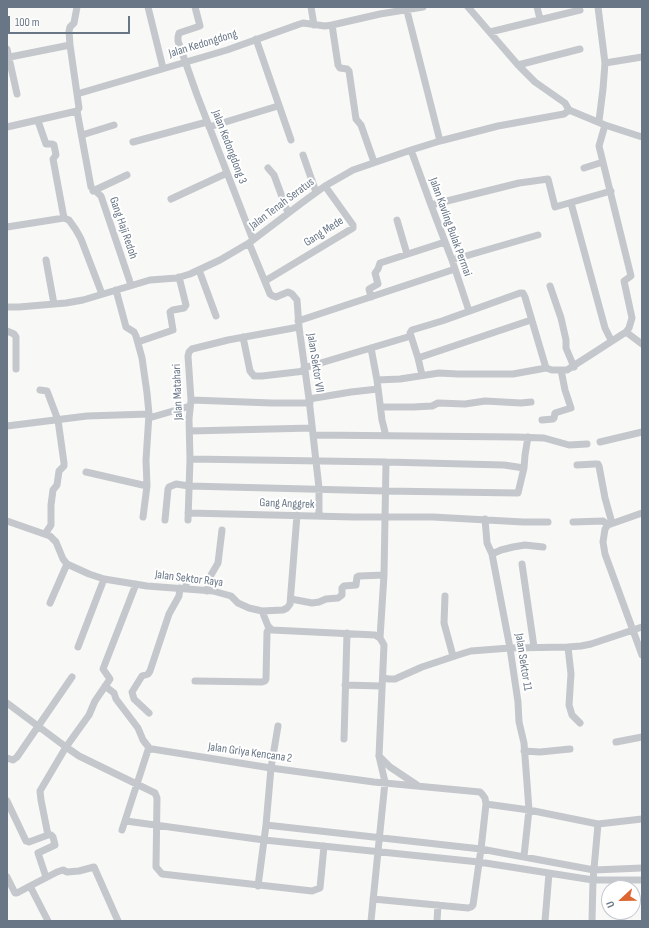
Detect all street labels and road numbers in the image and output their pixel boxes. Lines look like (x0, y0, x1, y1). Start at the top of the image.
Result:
street label: Jalan Kedongdong (167, 27, 239, 61)
street label: Jalan Kedongdong 3 (208, 108, 250, 186)
street label: Jalan Tenah Seratus (247, 175, 317, 233)
street label: Jalan Kavling Bulak Permai (426, 176, 474, 278)
street label: Gang Haji Redoh (106, 195, 140, 261)
street label: Gang Mede (302, 214, 346, 250)
street label: Jalan Sektor VII (303, 332, 327, 394)
street label: Jalan Matahari (170, 364, 186, 420)
street label: Gang Anggrek (259, 496, 315, 512)
street label: Jalan Sektor Raya (154, 568, 224, 590)
street label: Jalan Sektor 11 (511, 632, 535, 692)
street label: Jalan Griya Kencana 2 (207, 740, 293, 766)

